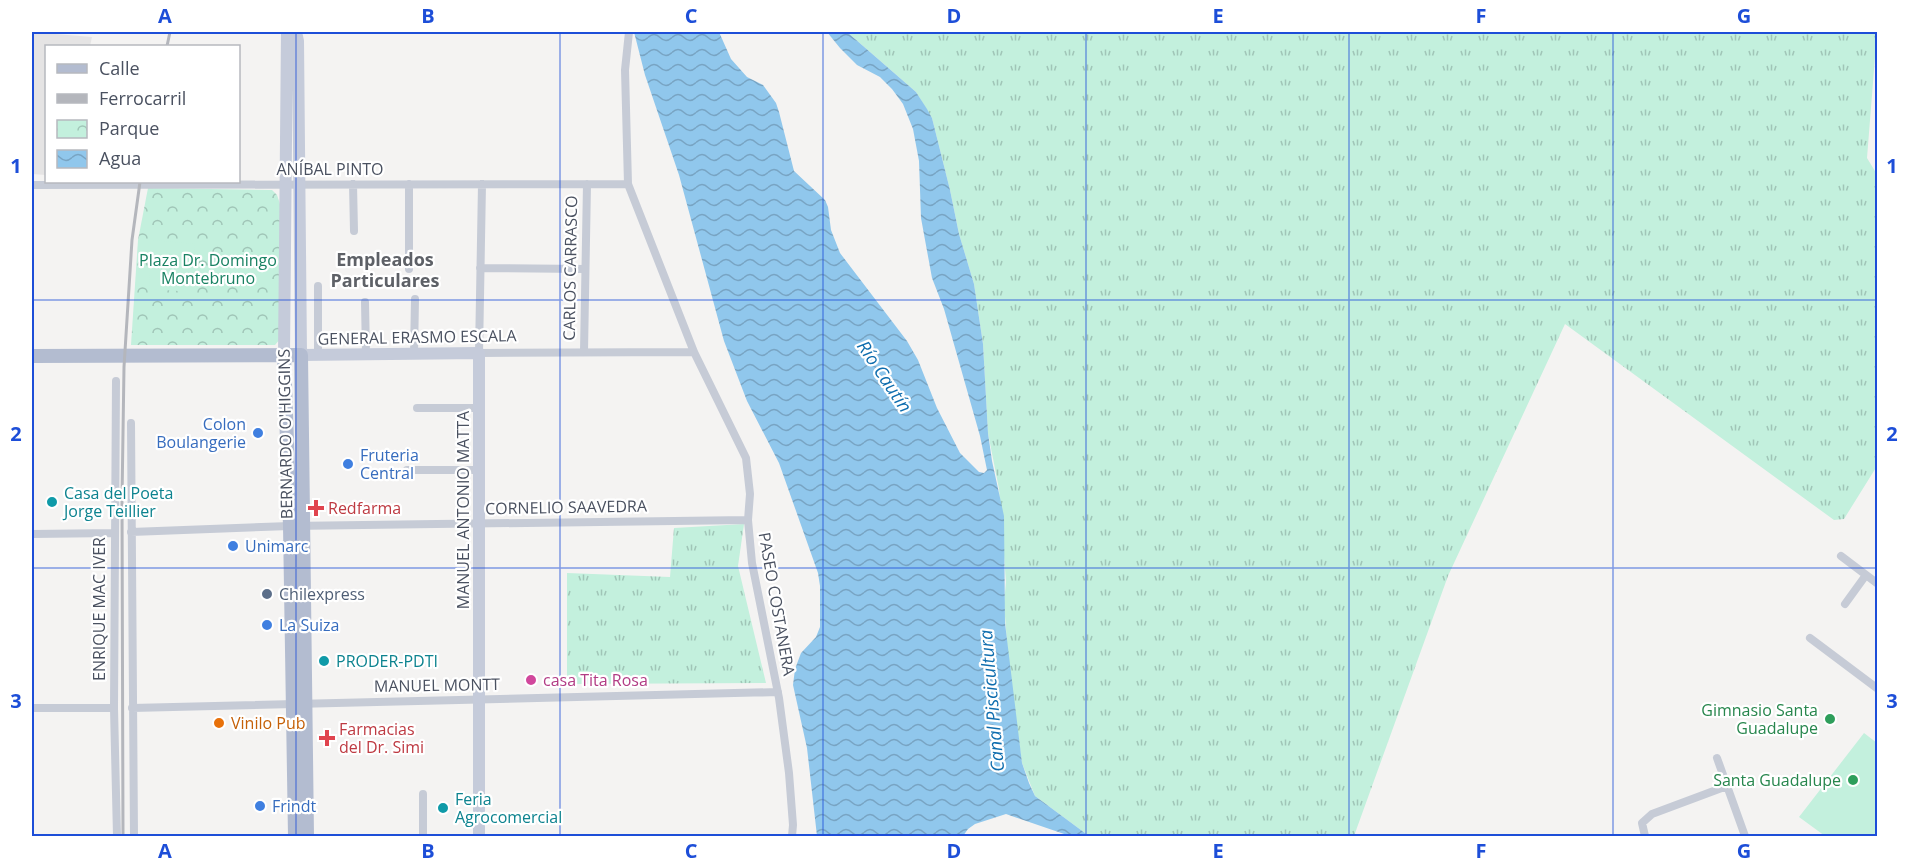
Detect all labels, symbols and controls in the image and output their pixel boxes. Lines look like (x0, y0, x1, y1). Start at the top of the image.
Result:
text: A (158, 2, 172, 29)
text: B (421, 2, 435, 29)
text: C (685, 2, 698, 29)
text: D (947, 2, 961, 29)
text: E (1212, 2, 1224, 29)
text: F (1476, 2, 1486, 29)
text: G (1737, 2, 1751, 29)
legend (45, 45, 240, 183)
text: Calle (99, 56, 140, 80)
text: Ferrocarril (99, 86, 186, 110)
text: Parque (99, 116, 159, 140)
text: Agua (99, 146, 141, 170)
text: 1 (10, 152, 22, 179)
text: 1 (1886, 152, 1898, 179)
street label: ANÍBAL PINTO (277, 158, 384, 180)
street label: CARLOS CARRASCO (558, 195, 582, 341)
district label: Empleados Particulares (331, 247, 439, 292)
park label: Plaza Dr. Domingo Montebruno (139, 249, 277, 289)
street label: GENERAL ERASMO ESCALA (317, 324, 518, 350)
water label: Río Cautín (852, 335, 918, 417)
street label: BERNARDO O'HIGGINS (273, 349, 297, 519)
street label: MANUEL ANTONIO MATTA (452, 410, 474, 609)
place label: Colon Boulangerie (156, 413, 246, 453)
text: 2 (10, 420, 22, 447)
text: 2 (1886, 420, 1898, 447)
marker: Colon Boulangerie (251, 426, 265, 440)
place label: Fruteria Central (360, 444, 419, 484)
marker: Fruteria Central (341, 457, 355, 471)
place label: Casa del Poeta Jorge Teillier (62, 482, 173, 522)
marker: Casa del Poeta Jorge Teillier (45, 495, 59, 509)
street label: CORNELIO SAAVEDRA (485, 495, 648, 519)
place label: Redfarma (328, 497, 401, 519)
marker: Redfarma (309, 501, 323, 515)
street label: PASEO COSTANERA (754, 531, 801, 678)
place label: Unimarc (245, 535, 309, 557)
street label: ENRIQUE MAC IVER (88, 537, 110, 681)
marker: Unimarc (226, 539, 240, 553)
place label: Chilexpress (279, 583, 365, 605)
marker: Chilexpress (260, 587, 274, 601)
place label: La Suiza (279, 614, 339, 636)
marker: La Suiza (260, 618, 274, 632)
water label: Canal Piscicultura (973, 629, 1009, 773)
place label: PRODER-PDTI (336, 650, 438, 672)
marker: PRODER-PDTI (317, 654, 331, 668)
place label: casa Tita Rosa (543, 669, 648, 691)
street label: MANUEL MONTT (374, 673, 500, 697)
marker: casa Tita Rosa (524, 673, 538, 687)
text: 3 (10, 687, 22, 714)
text: 3 (1886, 687, 1898, 714)
place label: Gimnasio Santa Guadalupe (1701, 699, 1818, 739)
place label: Vinilo Pub (231, 712, 305, 734)
marker: Gimnasio Santa Guadalupe (1823, 712, 1837, 726)
marker: Vinilo Pub (212, 716, 226, 730)
place label: Farmacias del Dr. Simi (339, 718, 424, 758)
marker: Farmacias del Dr. Simi (320, 731, 334, 745)
place label: Santa Guadalupe (1713, 769, 1841, 791)
marker: Santa Guadalupe (1846, 773, 1860, 787)
place label: Feria Agrocomercial (455, 788, 562, 828)
place label: Frindt (272, 795, 316, 817)
marker: Frindt (253, 799, 267, 813)
marker: Feria Agrocomercial (436, 801, 450, 815)
text: A (158, 837, 172, 864)
text: B (421, 837, 435, 864)
text: C (685, 837, 698, 864)
text: D (947, 837, 961, 864)
text: E (1212, 837, 1224, 864)
text: F (1476, 837, 1486, 864)
text: G (1737, 837, 1751, 864)

